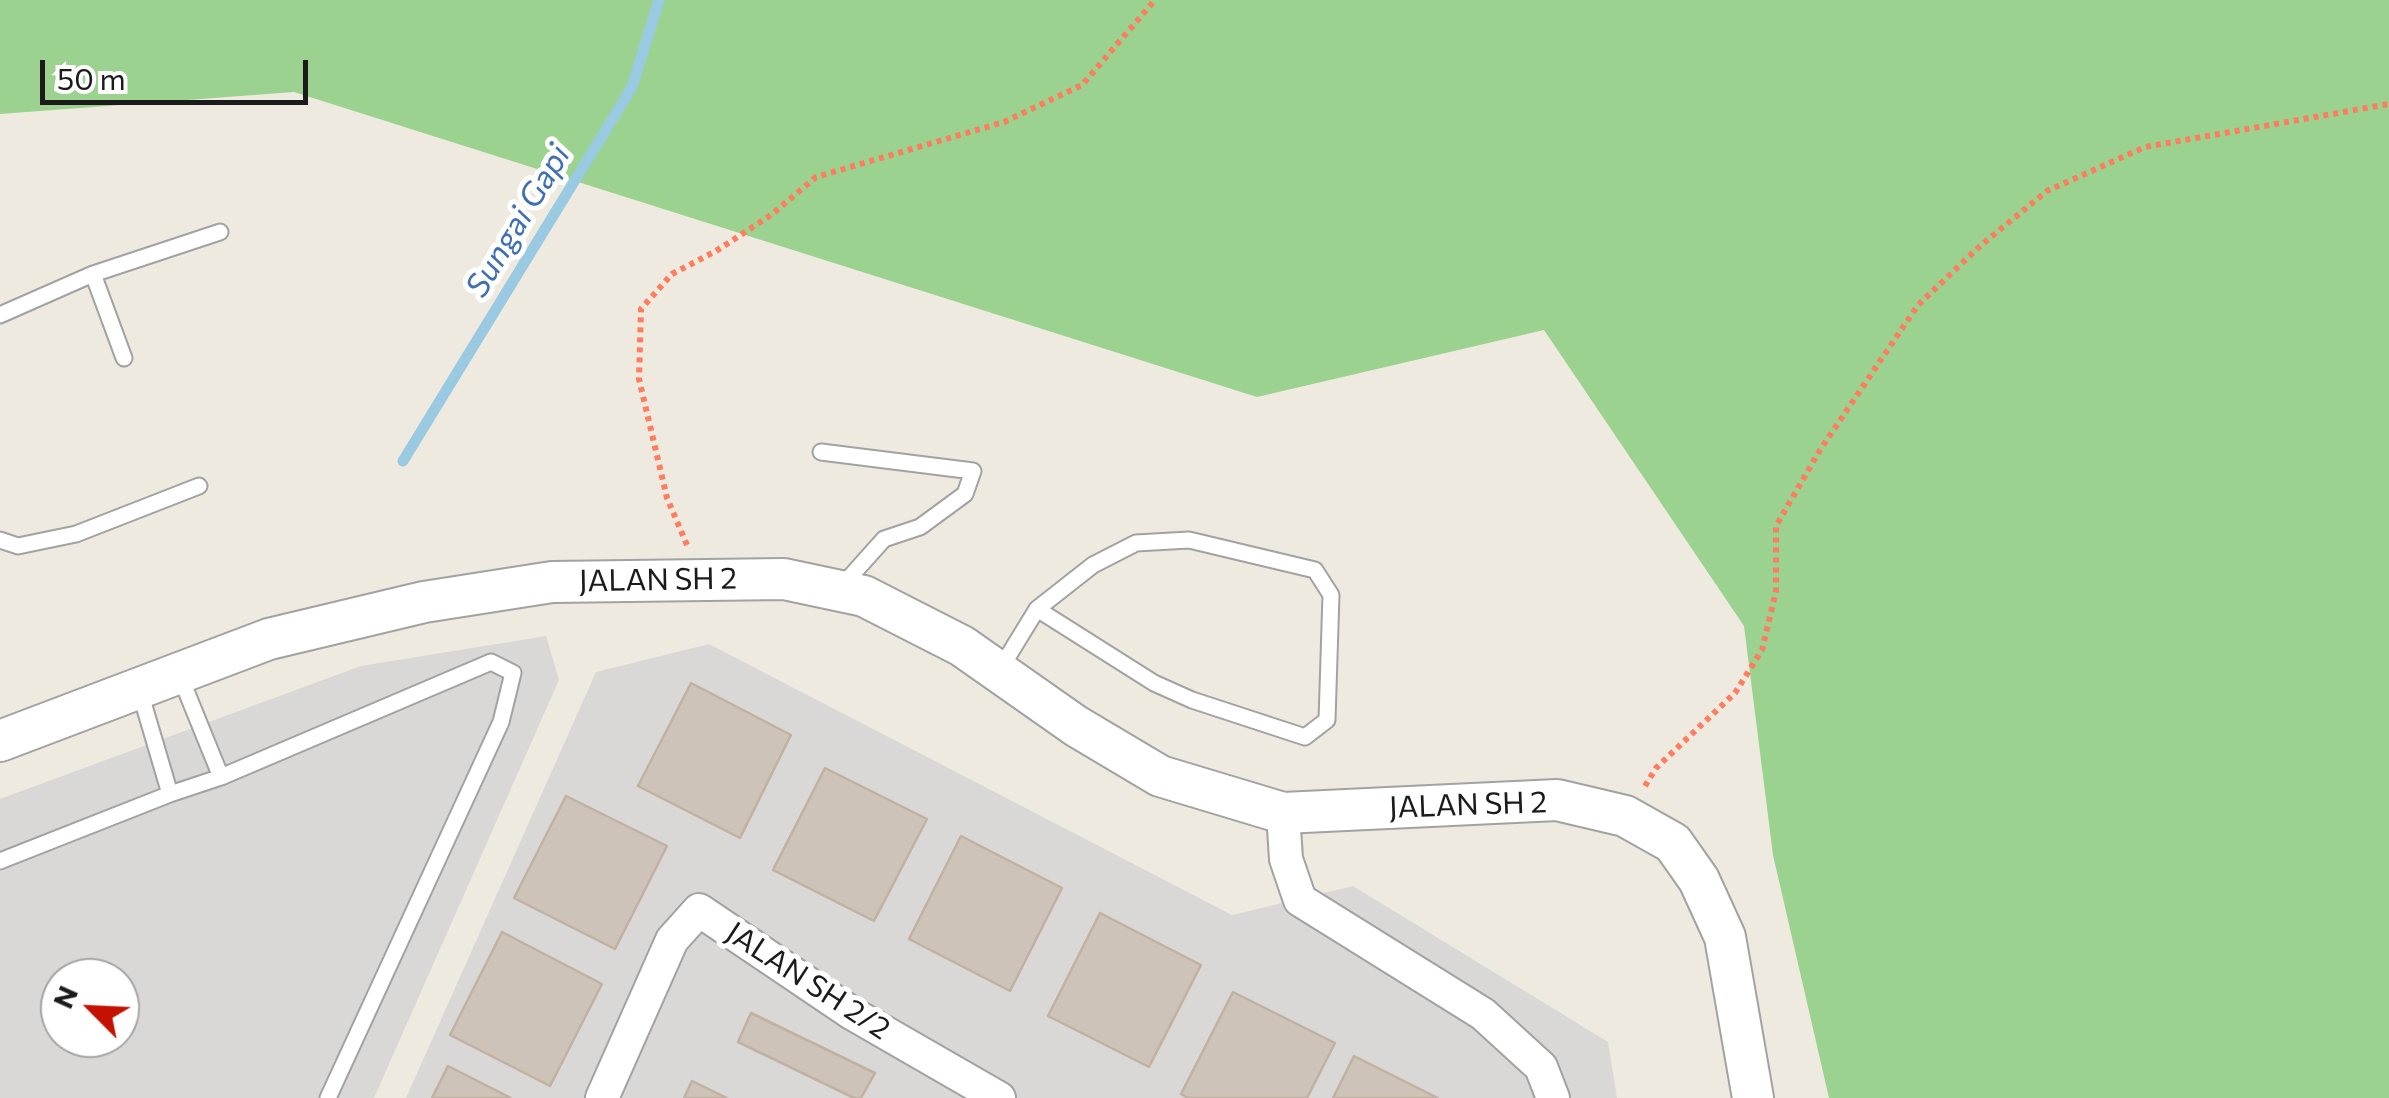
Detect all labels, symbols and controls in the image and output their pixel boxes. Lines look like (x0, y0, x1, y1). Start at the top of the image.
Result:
scale bar (45, 40, 312, 102)
text: 50 m (57, 59, 126, 96)
water label: Sungai Gapi (458, 138, 578, 304)
street label: JALAN SH 2 (579, 561, 737, 599)
street label: JALAN SH 2 (1388, 784, 1548, 826)
street label: JALAN SH 2/2 (719, 915, 897, 1047)
north arrow (40, 958, 140, 1058)
text: N (45, 980, 84, 1013)

